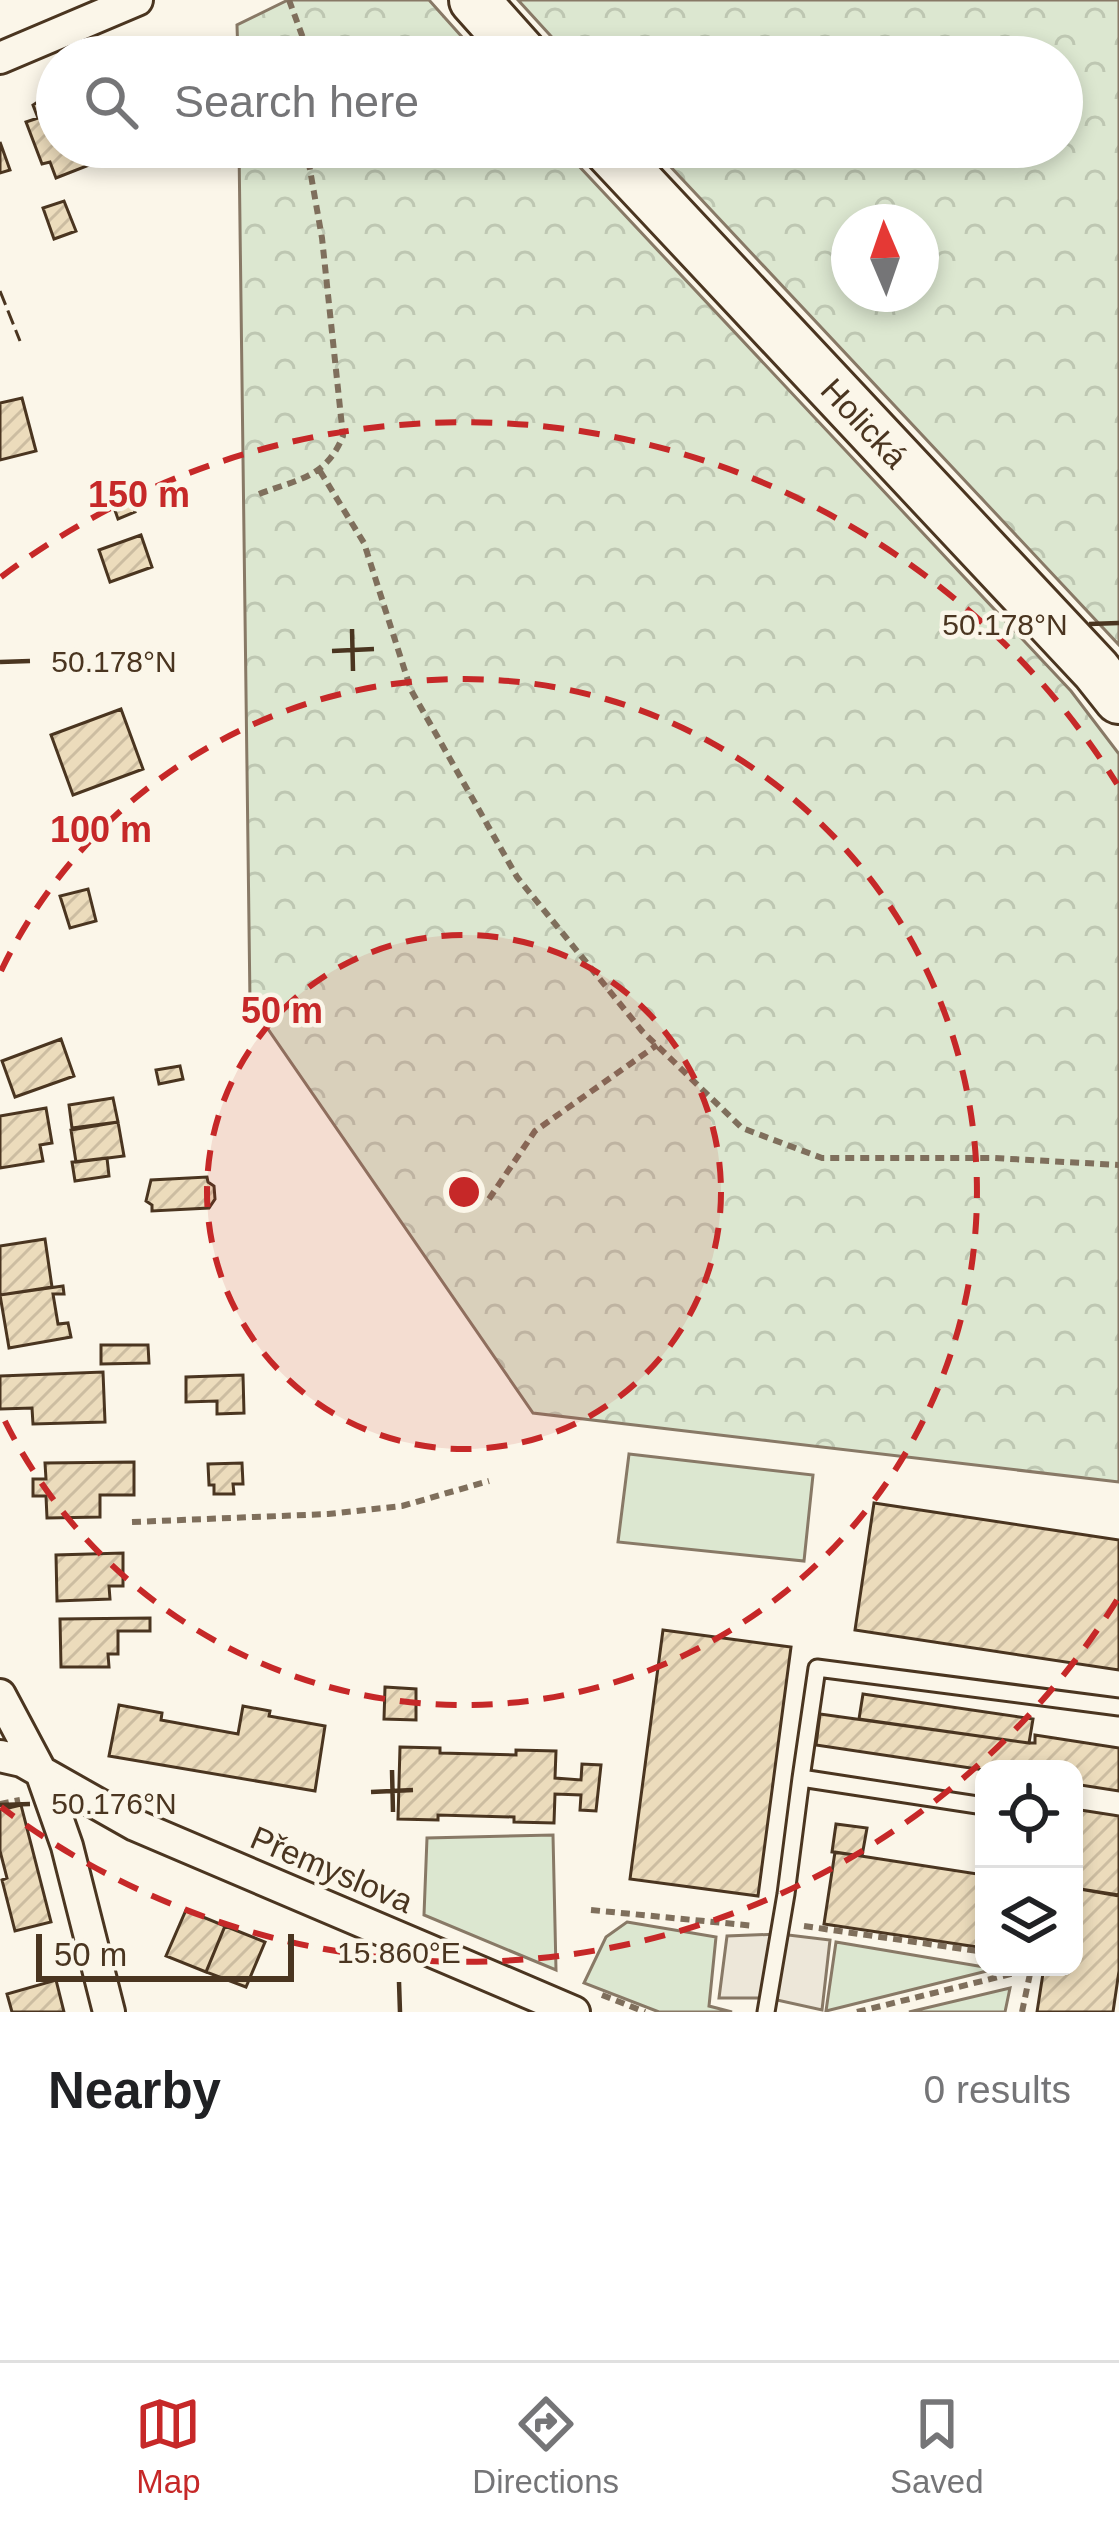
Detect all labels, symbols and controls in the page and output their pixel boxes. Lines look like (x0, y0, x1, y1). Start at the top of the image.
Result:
search box (36, 36, 1083, 168)
icon: search (78, 69, 144, 135)
text: Search here (174, 76, 419, 127)
north arrow (831, 204, 939, 312)
street label: Holická (814, 371, 915, 476)
text: 150 m (88, 474, 190, 515)
text: 50.178°N (942, 608, 1068, 641)
text: 50.178°N (51, 645, 177, 678)
text: 100 m (50, 809, 152, 850)
text: 50 m (241, 990, 323, 1031)
centre of rings (443, 1171, 485, 1213)
map controls (975, 1760, 1083, 1976)
button: locate (975, 1760, 1083, 1868)
text: 50.176°N (51, 1787, 177, 1820)
street label: Přemyslova (245, 1819, 419, 1920)
button: layers (975, 1868, 1083, 1976)
scale bar (36, 1928, 294, 1981)
text: 50 m (54, 1936, 127, 1973)
text: 15.860°E (337, 1936, 461, 1969)
text: Nearby (48, 2062, 221, 2119)
text: 0 results (924, 2068, 1071, 2111)
tab: Map (135, 2391, 201, 2501)
tab: Directions (472, 2391, 619, 2501)
tab: Saved (890, 2391, 984, 2501)

